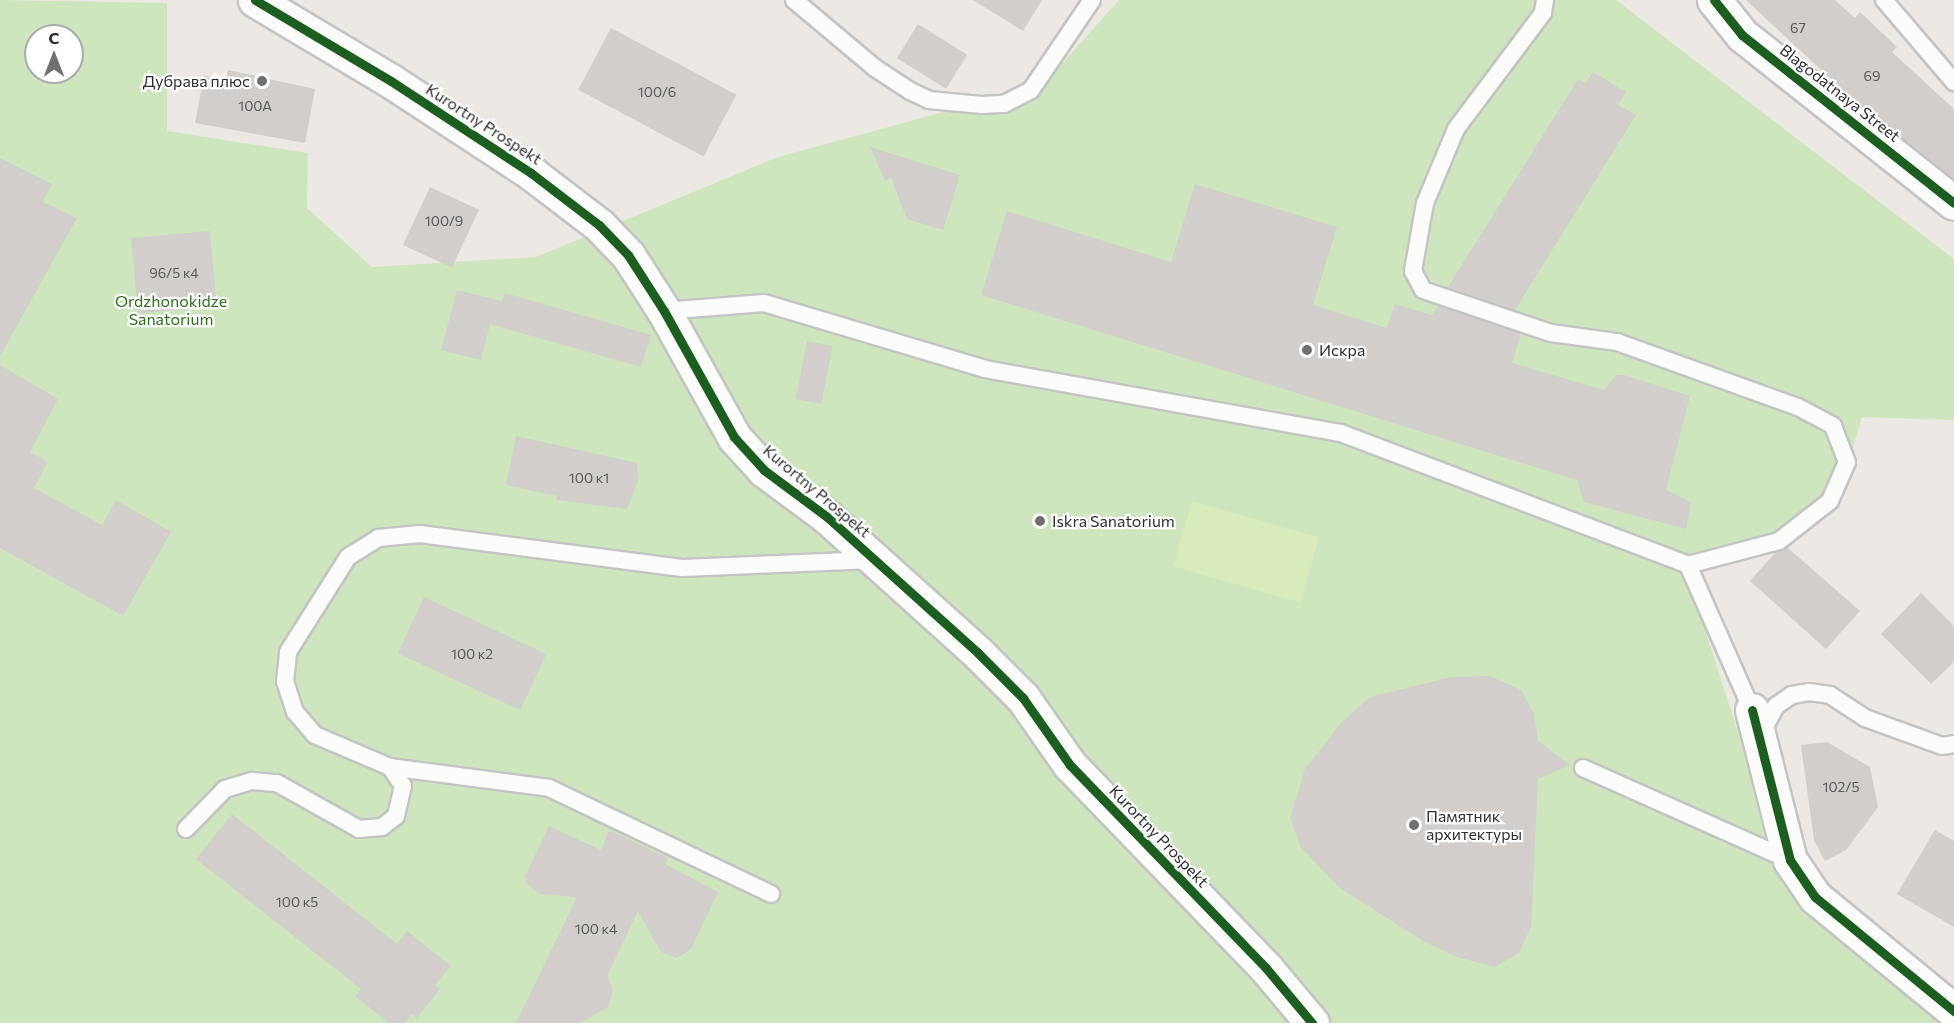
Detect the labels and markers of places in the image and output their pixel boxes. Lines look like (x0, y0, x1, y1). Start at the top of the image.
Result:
place label: Дубрава плюс (143, 71, 250, 91)
marker: Дубрава плюс (255, 74, 269, 88)
place label: Искра (1319, 340, 1365, 360)
marker: Искра (1300, 343, 1314, 357)
place label: Iskra Sanatorium (1052, 511, 1175, 531)
marker: Iskra Sanatorium (1033, 514, 1047, 528)
place label: Памятник архитектуры (1426, 806, 1522, 844)
marker: Памятник архитектуры (1407, 818, 1421, 832)

